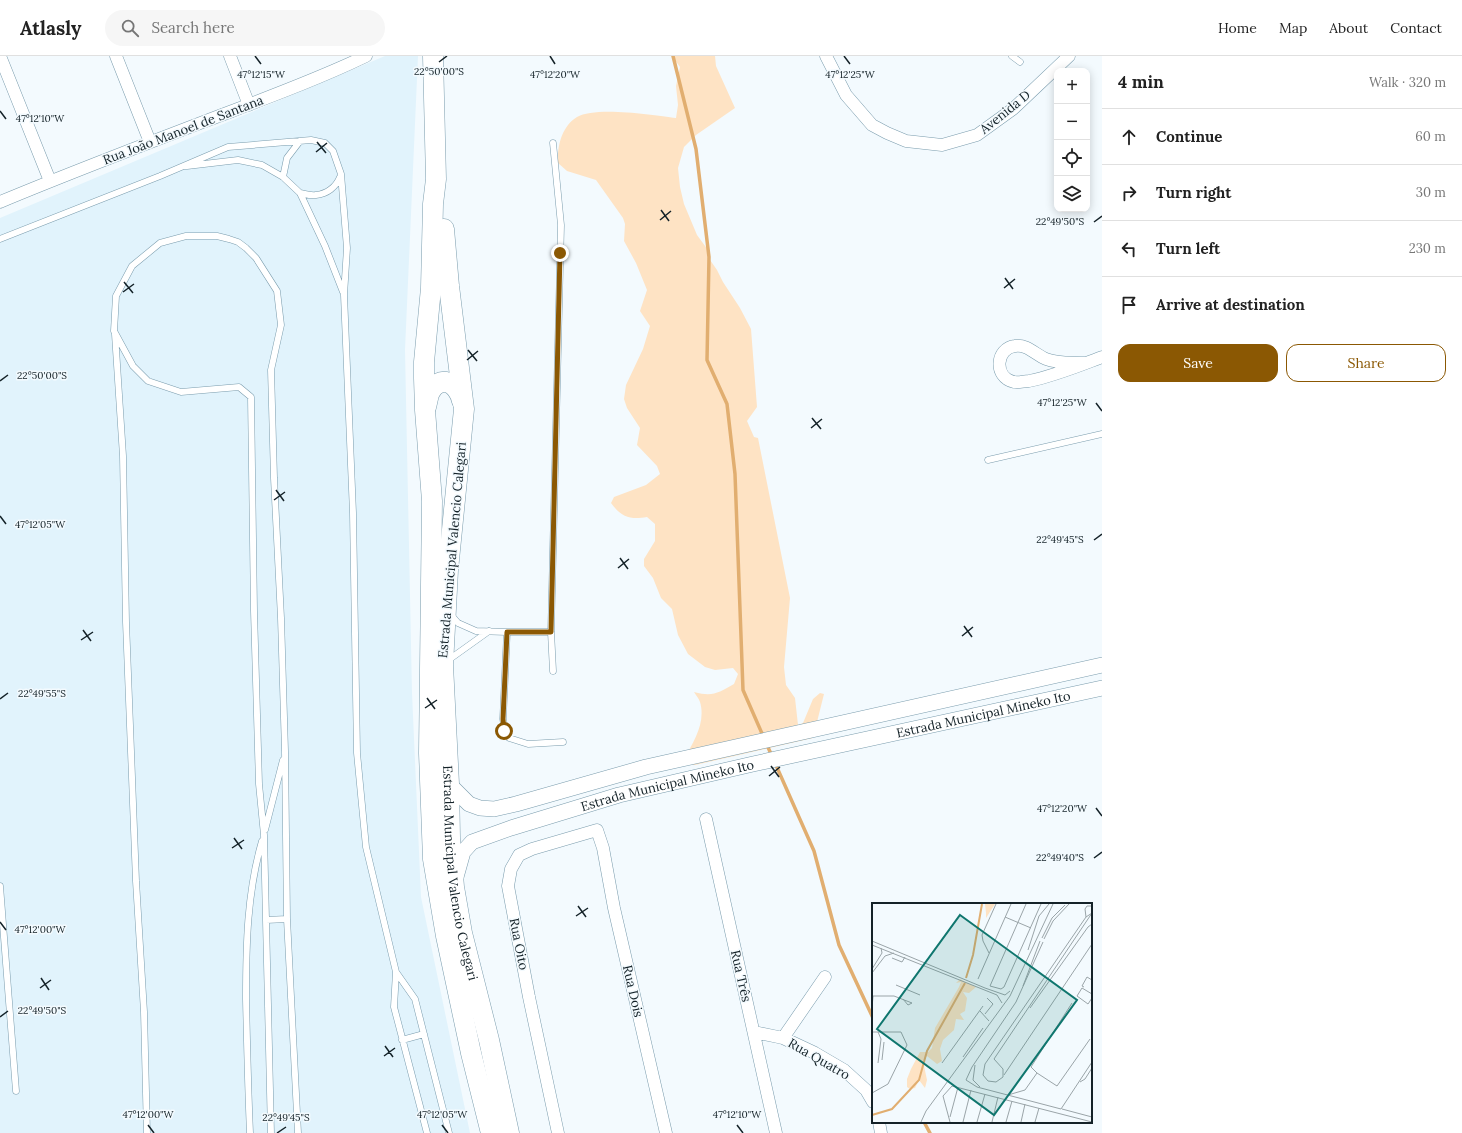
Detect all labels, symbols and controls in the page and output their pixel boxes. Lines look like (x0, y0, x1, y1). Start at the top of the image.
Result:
search box (105, 10, 385, 46)
text: Atlasly (20, 16, 81, 40)
icon: search (119, 17, 141, 39)
text: Search here (151, 18, 235, 37)
text: Home (1218, 19, 1257, 37)
text: Map (1279, 19, 1307, 37)
text: About (1329, 19, 1368, 37)
text: Contact (1390, 19, 1442, 37)
text: 22°50'00"S (414, 65, 464, 78)
text: 47°12'15"W (237, 68, 286, 81)
text: 47°12'20"W (530, 68, 581, 81)
text: 47°12'25"W (825, 68, 876, 81)
map controls (1054, 68, 1090, 212)
button: + (1054, 68, 1090, 104)
text: 4 min (1118, 71, 1164, 93)
text: Walk · 320 m (1369, 74, 1446, 91)
street label: Avenida D (975, 86, 1034, 138)
street label: Rua João Manoel de Santana (100, 91, 266, 169)
button: − (1054, 104, 1090, 140)
text: 47°12'10"W (16, 112, 65, 125)
icon: ahead (1118, 126, 1140, 148)
text: Continue (1156, 127, 1222, 146)
text: 60 m (1415, 128, 1446, 145)
button: locate (1054, 140, 1090, 176)
button: layers (1054, 176, 1090, 212)
icon: right (1118, 182, 1140, 204)
text: Turn right (1156, 183, 1232, 202)
text: 30 m (1416, 184, 1446, 201)
text: 22°49'50"S (1036, 215, 1085, 228)
icon: left (1118, 238, 1140, 260)
text: Turn left (1156, 239, 1220, 258)
text: 230 m (1409, 240, 1446, 257)
route end (551, 244, 569, 262)
icon: arrive (1118, 294, 1140, 316)
text: Arrive at destination (1156, 295, 1305, 314)
button: Save (1118, 344, 1278, 382)
button: Share (1286, 344, 1446, 382)
text: 22°50'00"S (17, 369, 67, 382)
text: 47°12'25"W (1037, 396, 1088, 409)
street label: Estrada Municipal Valencio Calegari (434, 441, 470, 659)
text: 47°12'05"W (15, 518, 66, 531)
text: 22°49'45"S (1036, 533, 1084, 546)
text: 22°49'55"S (18, 687, 66, 700)
street label: Estrada Municipal Mineko Ito (895, 687, 1072, 741)
route start (495, 722, 513, 740)
street label: Estrada Municipal Mineko Ito (579, 755, 756, 815)
street label: Estrada Municipal Valencio Calegari (440, 765, 482, 983)
text: 47°12'20"W (1037, 802, 1088, 815)
text: 22°49'40"S (1036, 851, 1084, 864)
inset map (872, 903, 1092, 1123)
street label: Rua Oito (506, 916, 532, 972)
text: 47°12'00"W (15, 923, 67, 936)
street label: Rua Três (727, 948, 755, 1004)
street label: Rua Dois (619, 963, 647, 1019)
text: 22°49'50"S (18, 1004, 67, 1017)
street label: Rua Quatro (785, 1034, 853, 1084)
text: 47°12'00"W (123, 1108, 175, 1121)
text: 47°12'05"W (417, 1108, 468, 1121)
text: 47°12'10"W (713, 1108, 762, 1121)
text: 22°49'45"S (262, 1111, 310, 1124)

